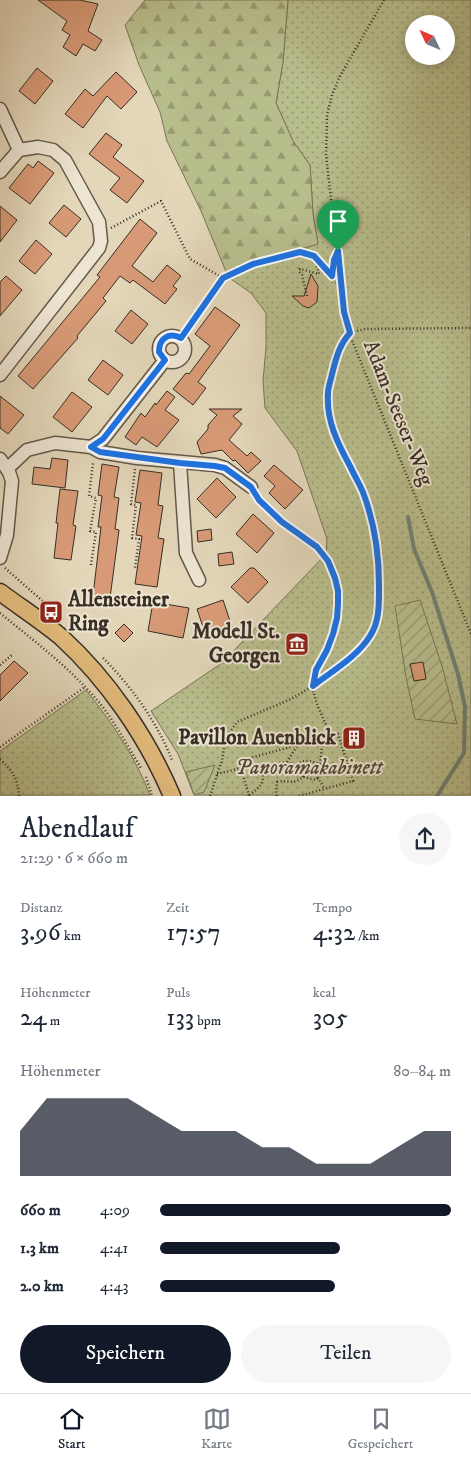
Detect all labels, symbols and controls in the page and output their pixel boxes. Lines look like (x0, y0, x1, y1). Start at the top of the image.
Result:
north arrow (405, 15, 455, 65)
map controls (405, 15, 455, 65)
pin (317, 200, 359, 251)
icon: arrive (324, 207, 352, 235)
street label: Adam-Seeser-Weg (357, 336, 439, 490)
place label: Allensteiner Ring (67, 587, 170, 637)
bus stop icon: Allensteiner Ring (38, 599, 64, 625)
place label: Modell St. Georgen (192, 619, 281, 669)
museum icon: Modell St. Georgen (284, 631, 310, 657)
place label: Pavillon Auenblick (178, 725, 337, 751)
building icon: Pavillon Auenblick (341, 725, 367, 751)
park label: Panoramakabinett (236, 755, 384, 781)
text: Abendlauf (20, 811, 134, 846)
button: share (399, 813, 451, 865)
text: 21:29 · 6 × 660 m (20, 848, 128, 868)
text: Distanz (20, 899, 63, 917)
text: Zeit (166, 899, 189, 917)
text: Tempo (313, 899, 352, 917)
text: 3.96 (20, 917, 61, 948)
text: 17:57 (166, 917, 221, 948)
text: 4:32 (313, 917, 355, 948)
text: km (61, 927, 81, 945)
text: /km (355, 927, 379, 945)
text: Höhenmeter (20, 984, 90, 1002)
text: Puls (166, 984, 190, 1002)
text: kcal (313, 984, 336, 1002)
text: 24 (20, 1002, 47, 1033)
text: 133 (166, 1002, 194, 1033)
text: 305 (313, 1002, 348, 1033)
text: m (47, 1012, 60, 1030)
text: bpm (194, 1012, 221, 1030)
text: Höhenmeter (20, 1061, 101, 1081)
text: 80–84 m (393, 1061, 451, 1081)
text: 660 m (20, 1200, 61, 1220)
text: 4:09 (100, 1200, 130, 1220)
text: 1.3 km (20, 1238, 59, 1258)
text: 4:41 (100, 1238, 128, 1258)
text: 2.0 km (20, 1276, 64, 1296)
text: 4:43 (100, 1276, 129, 1296)
button: Speichern (20, 1325, 231, 1383)
button: Teilen (241, 1325, 451, 1383)
tab: Start (58, 1405, 86, 1453)
tab: Karte (201, 1405, 232, 1453)
tab: Gespeichert (348, 1405, 413, 1453)

